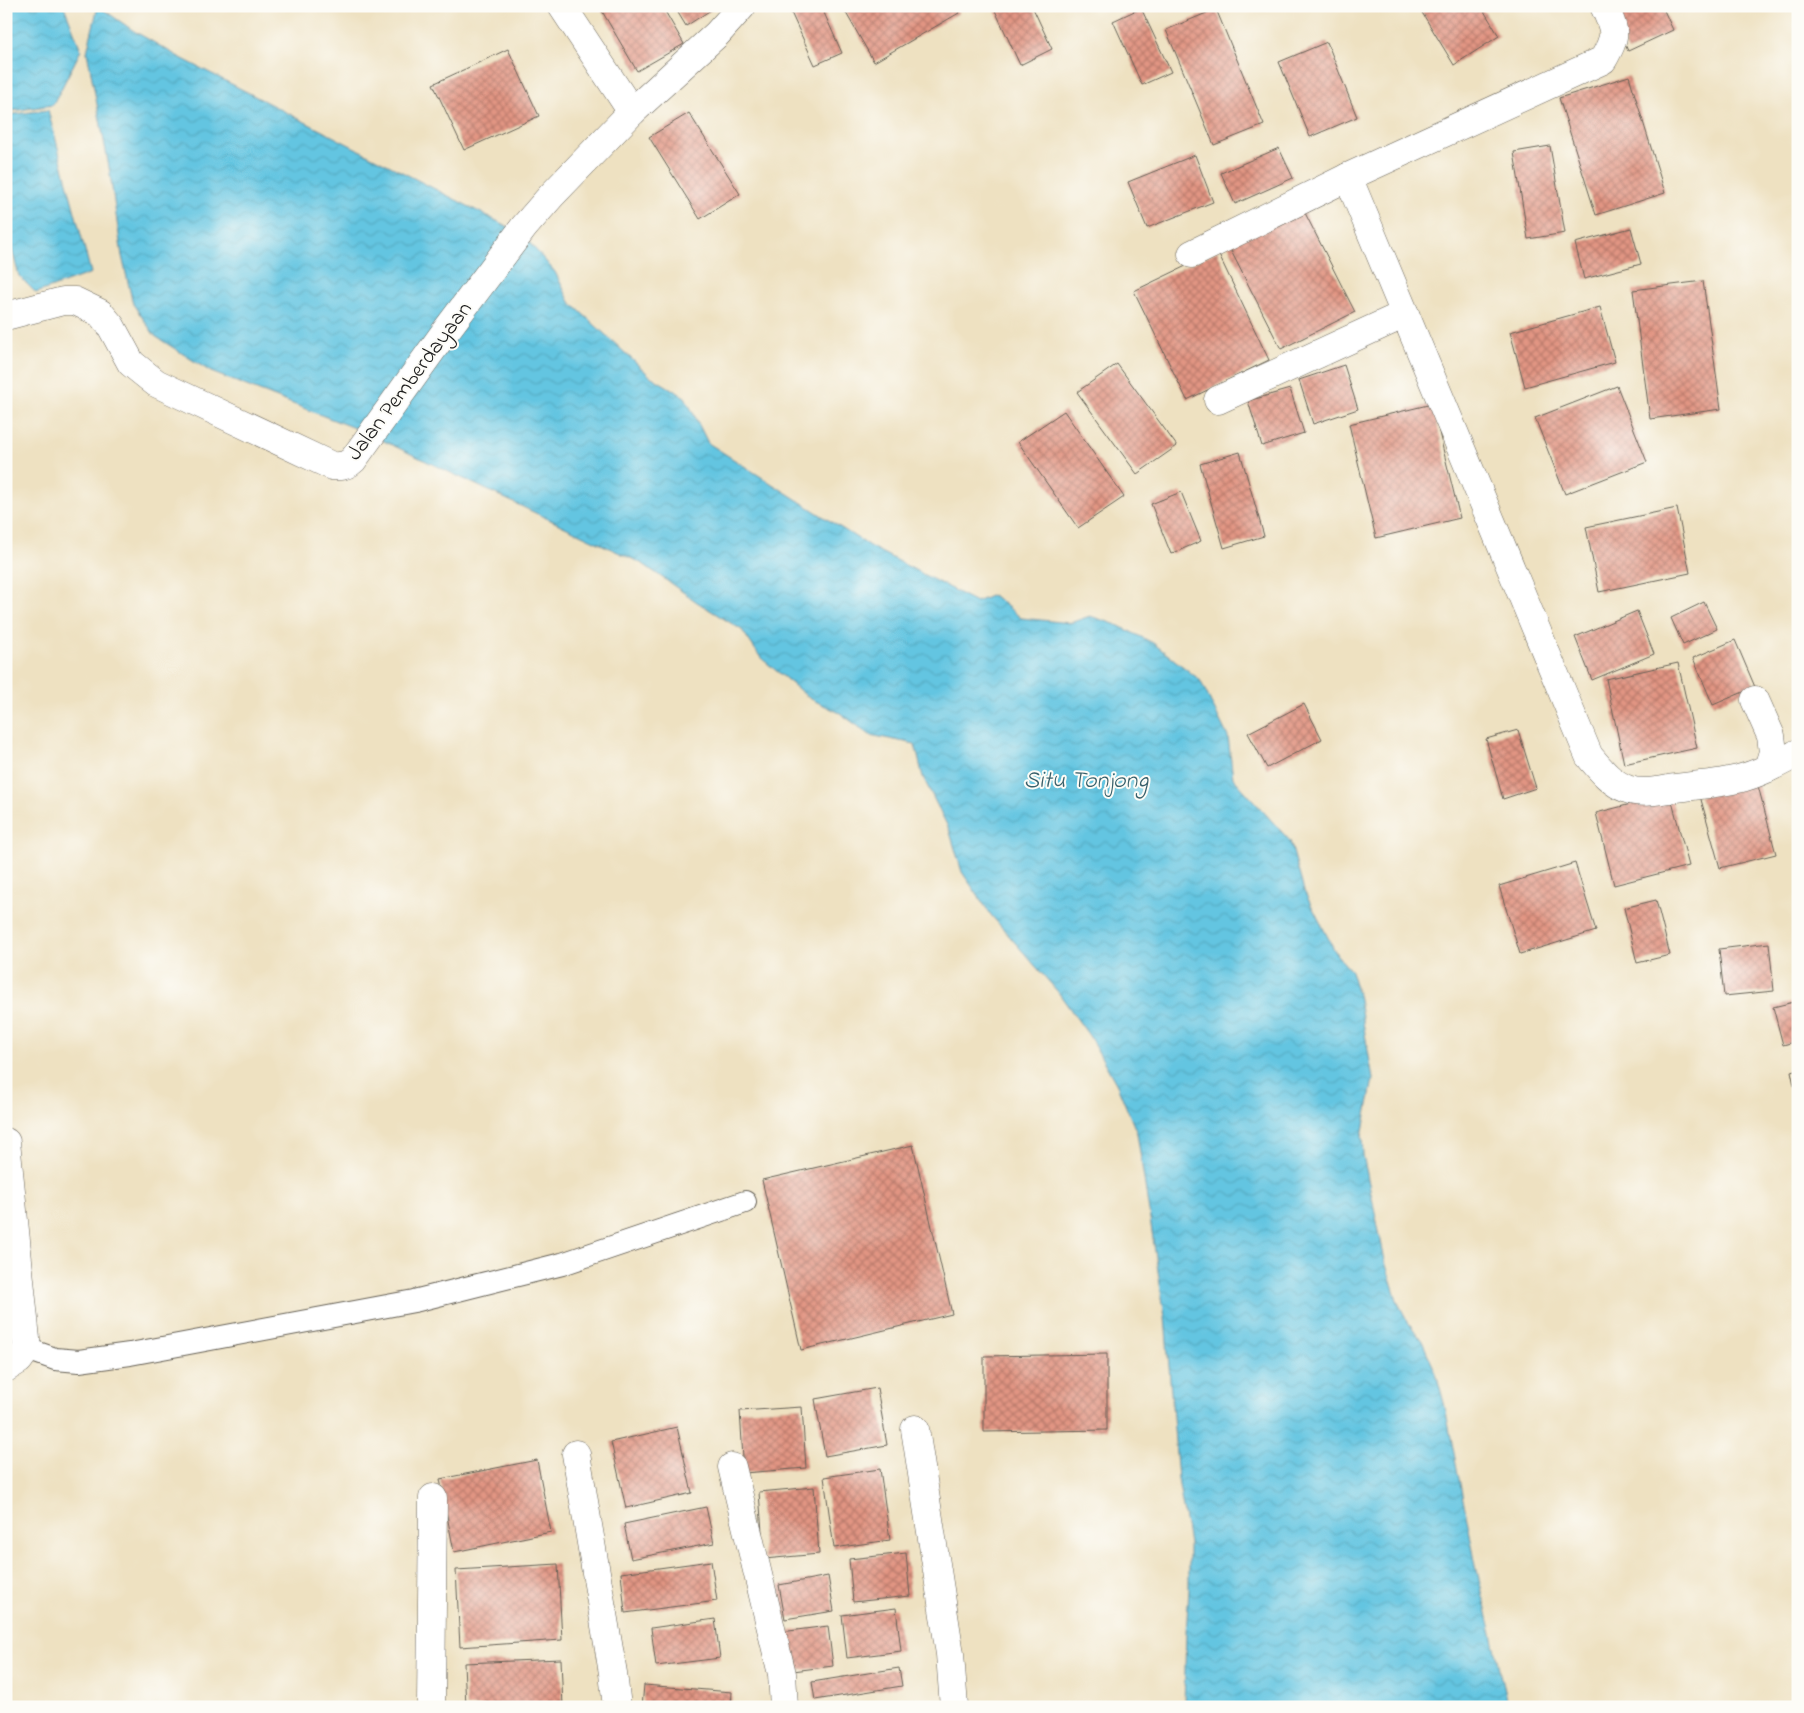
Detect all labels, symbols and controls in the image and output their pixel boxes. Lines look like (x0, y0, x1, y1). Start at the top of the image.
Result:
street label: Jalan Pemberdayaan (340, 295, 482, 469)
water label: Situ Tonjong (1024, 764, 1149, 799)

